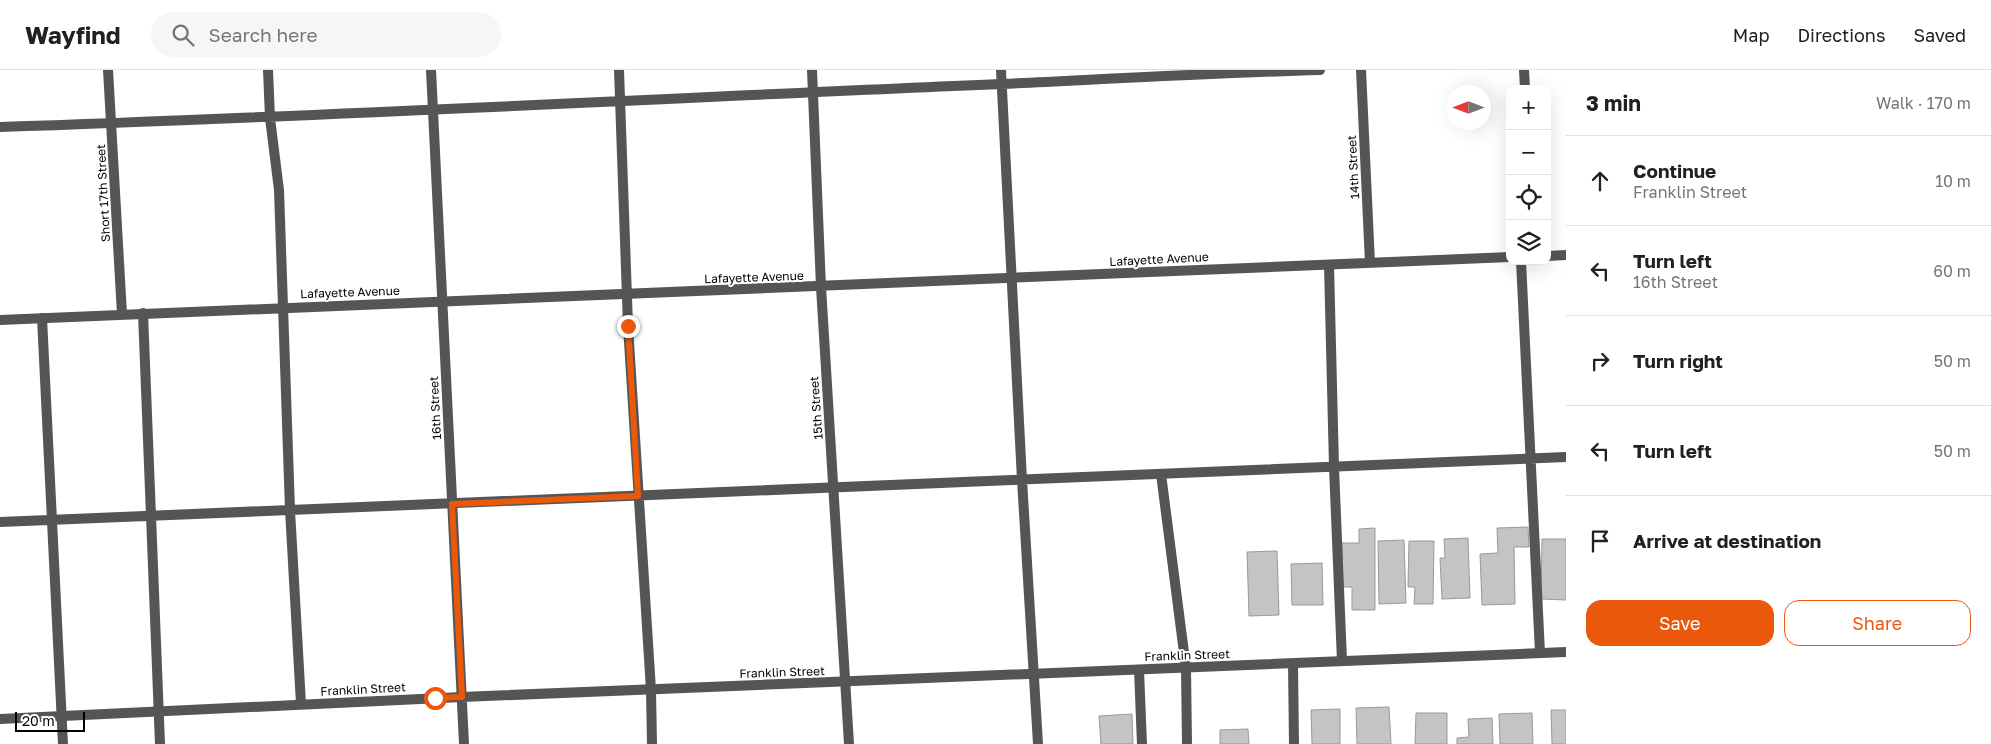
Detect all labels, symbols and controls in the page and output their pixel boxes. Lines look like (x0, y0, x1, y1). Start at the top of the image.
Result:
search box (151, 12, 501, 57)
text: Wayfind (25, 20, 121, 49)
icon: search (169, 21, 197, 49)
text: Search here (209, 23, 317, 46)
text: Map (1733, 24, 1769, 46)
text: Directions (1797, 24, 1885, 46)
text: Saved (1913, 24, 1966, 46)
north arrow (1446, 85, 1491, 130)
map controls (1506, 85, 1551, 265)
button: + (1506, 85, 1551, 130)
text: 3 min (1586, 90, 1641, 116)
text: Walk · 170 m (1876, 93, 1971, 113)
button: − (1506, 130, 1551, 175)
street label: 14th Street (1344, 135, 1362, 199)
street label: Short 17th Street (93, 144, 113, 242)
text: Continue (1633, 159, 1716, 182)
icon: ahead (1586, 167, 1614, 195)
text: 10 m (1935, 171, 1971, 191)
button: locate (1506, 175, 1551, 220)
text: Franklin Street (1633, 182, 1747, 202)
button: layers (1506, 220, 1551, 265)
street label: Lafayette Avenue (1109, 249, 1209, 269)
text: Turn left (1633, 249, 1712, 272)
icon: left (1586, 257, 1614, 285)
text: 60 m (1933, 261, 1971, 281)
street label: Lafayette Avenue (704, 268, 804, 286)
text: 16th Street (1633, 272, 1718, 292)
street label: Lafayette Avenue (300, 283, 400, 301)
route end (617, 315, 640, 338)
icon: right (1586, 347, 1614, 375)
text: Turn right (1633, 349, 1723, 372)
text: 50 m (1934, 351, 1971, 371)
street label: 16th Street (426, 376, 444, 440)
street label: 15th Street (806, 376, 826, 440)
icon: left (1586, 437, 1614, 465)
text: Turn left (1633, 439, 1712, 462)
text: 50 m (1934, 441, 1971, 461)
icon: arrive (1586, 527, 1614, 555)
text: Arrive at destination (1633, 529, 1821, 552)
button: Save (1586, 600, 1774, 646)
button: Share (1784, 600, 1971, 646)
street label: Franklin Street (1144, 646, 1230, 664)
street label: Franklin Street (739, 663, 825, 681)
street label: Franklin Street (320, 679, 406, 699)
route start (424, 687, 447, 710)
scale bar (15, 709, 85, 732)
text: 20 m (22, 712, 55, 729)

